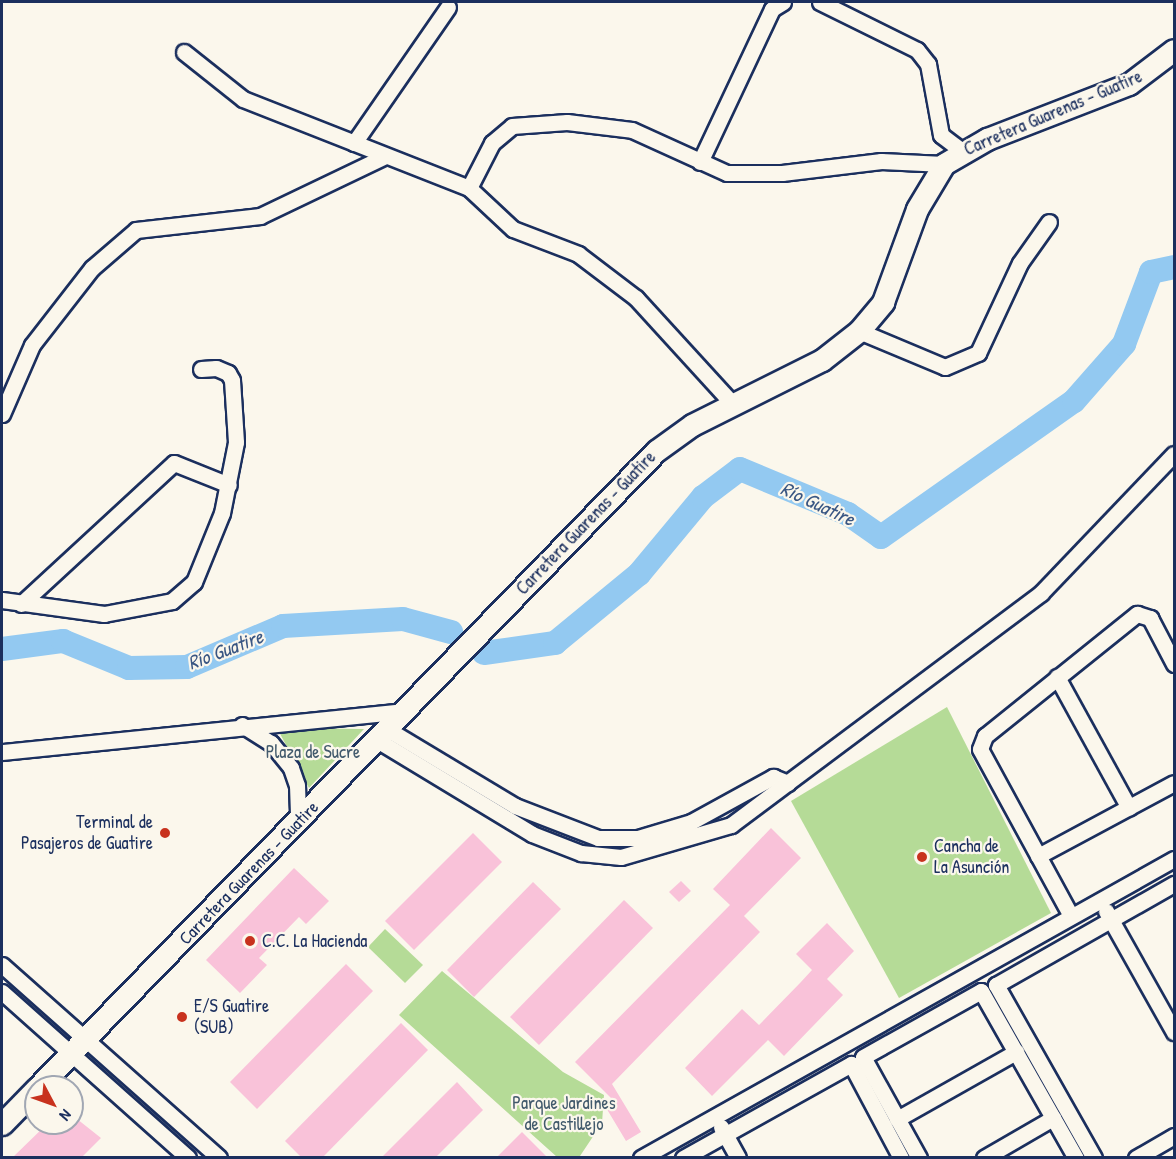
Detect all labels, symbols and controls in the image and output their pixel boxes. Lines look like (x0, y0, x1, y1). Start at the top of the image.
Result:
street label: Carretera Guarenas - Guatire (961, 66, 1145, 160)
street label: Carretera Guarenas - Guatire (512, 447, 660, 599)
water label: Río Guatire (777, 475, 859, 531)
water label: Río Guatire (184, 624, 266, 674)
park label: Plaza de Sucre (266, 741, 360, 763)
street label: Carretera Guarenas - Guatire (175, 797, 323, 949)
place label: Terminal de Pasajeros de Guatire (21, 812, 153, 854)
marker: Terminal de Pasajeros de Guatire (158, 826, 172, 840)
place label: Cancha de La Asunción (934, 836, 1009, 878)
marker: Cancha de La Asunción (915, 850, 929, 864)
place label: C.C. La Hacienda (262, 930, 367, 952)
marker: C.C. La Hacienda (243, 934, 257, 948)
place label: E/S Guatire (SUB) (194, 996, 269, 1038)
marker: E/S Guatire (SUB) (175, 1010, 189, 1024)
north arrow (24, 1075, 84, 1135)
park label: Parque Jardines de Castillejo (512, 1093, 616, 1136)
text: N (55, 1105, 77, 1126)

